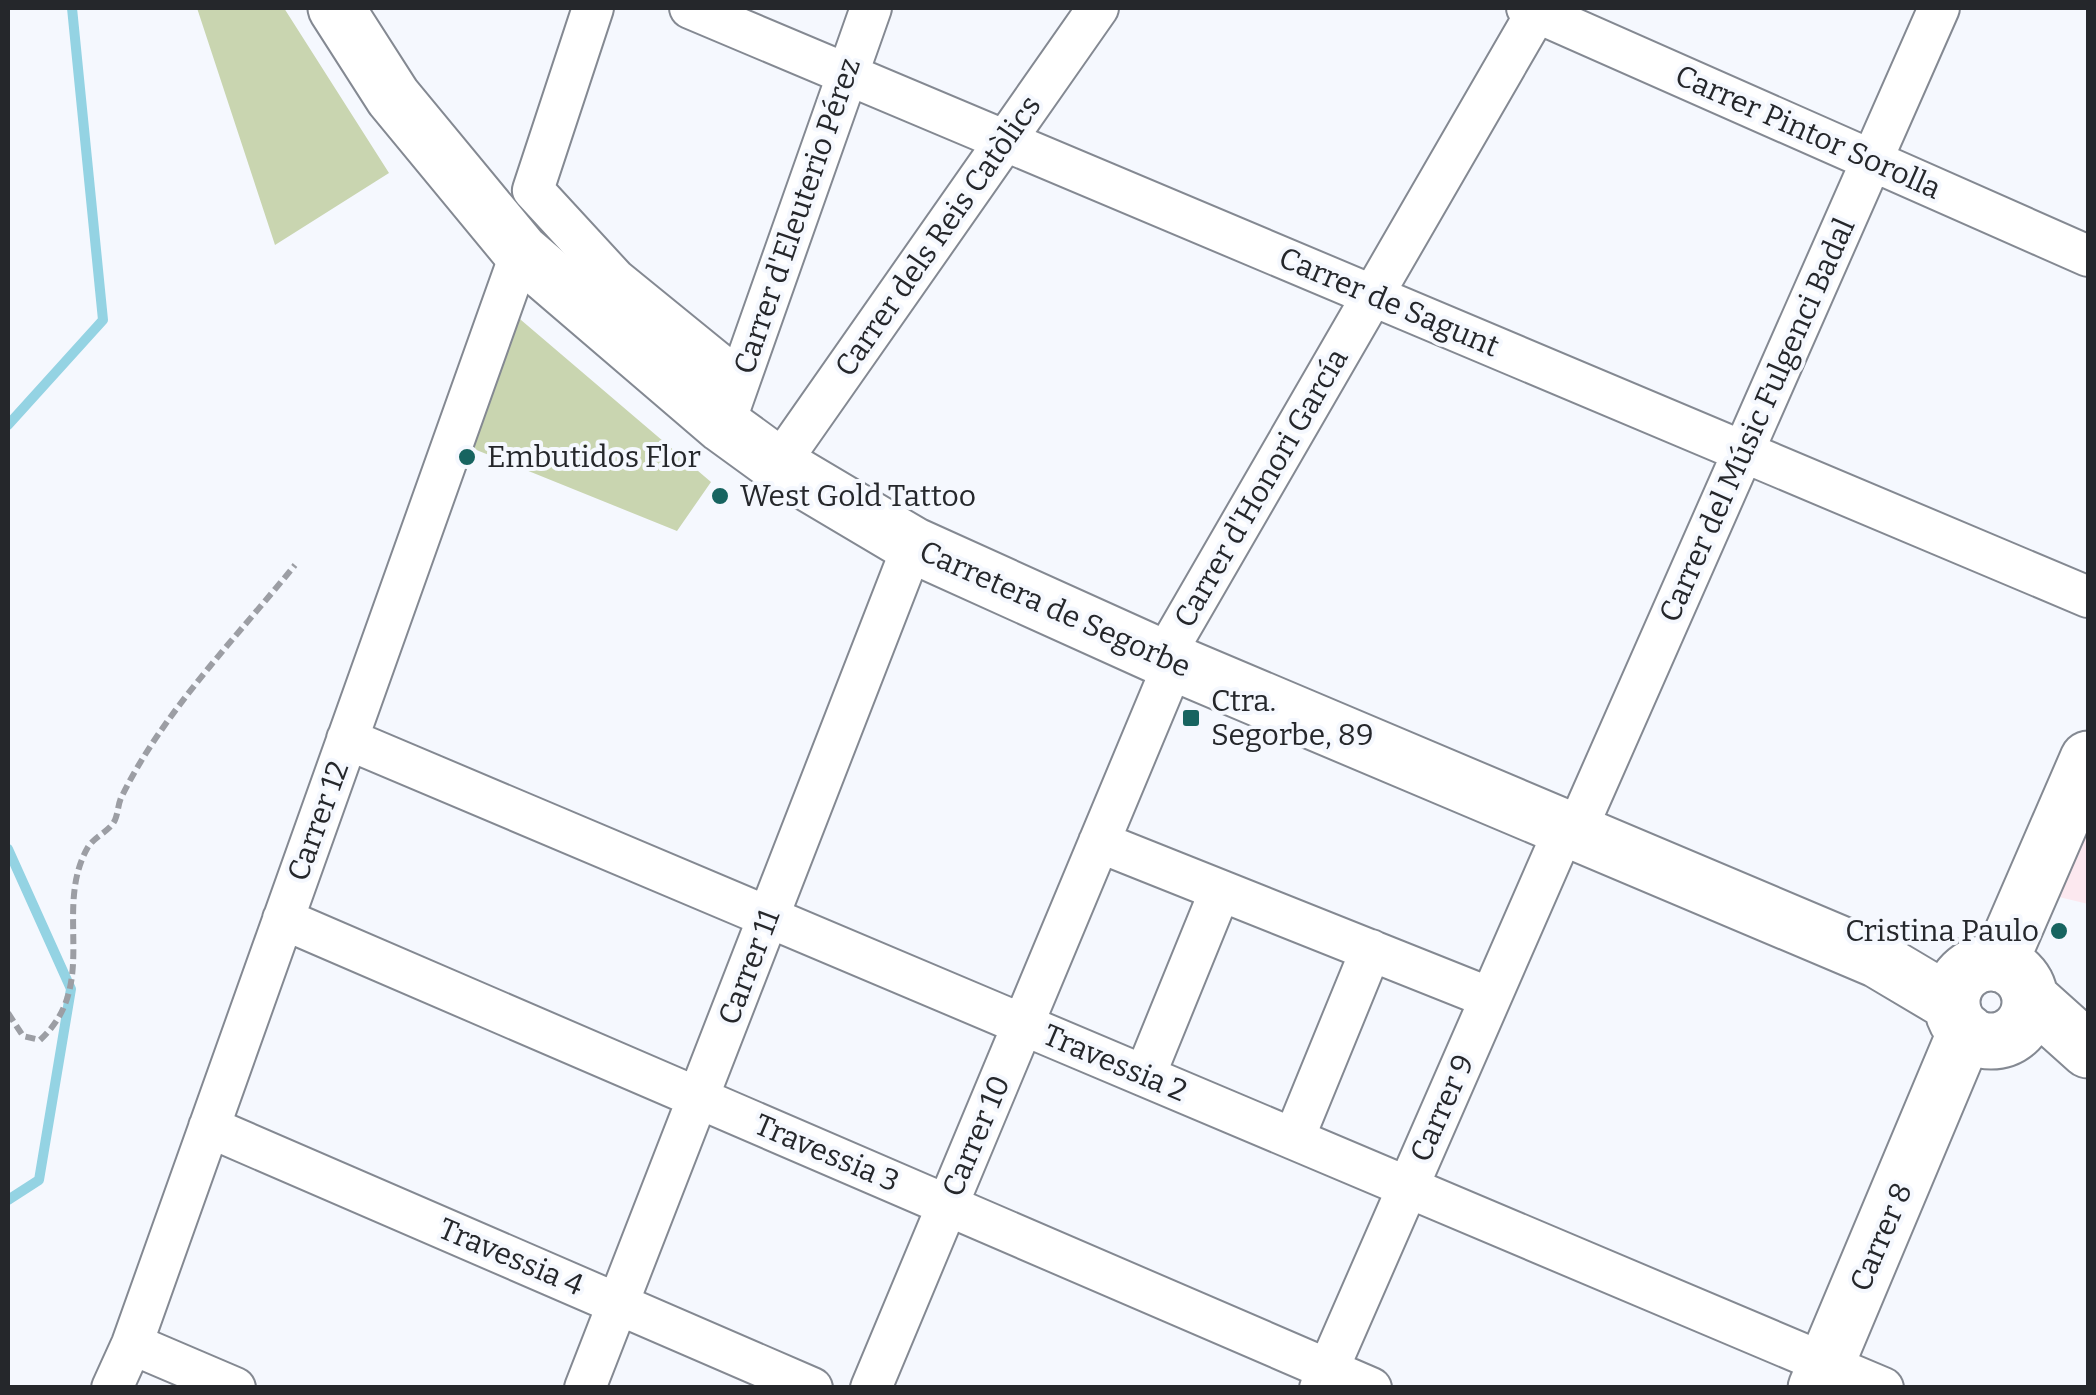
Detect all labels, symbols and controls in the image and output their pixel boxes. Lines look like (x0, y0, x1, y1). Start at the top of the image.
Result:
street label: Carrer d'Eleuterio Pérez (726, 53, 868, 379)
street label: Carrer Pintor Sorolla (1670, 57, 1946, 207)
street label: Carrer dels Reis Catòlics (827, 89, 1049, 383)
street label: Carrer del Músic Fulgenci Badal (1651, 213, 1863, 627)
street label: Carrer de Sagunt (1274, 239, 1504, 365)
street label: Carrer d'Honori García (1166, 342, 1356, 634)
place label: Embutidos Flor (487, 439, 701, 475)
marker: Embutidos Flor (456, 446, 478, 468)
place label: West Gold Tattoo (740, 478, 976, 514)
marker: West Gold Tattoo (709, 485, 731, 507)
street label: Carretera de Segorbe (914, 533, 1196, 685)
place label: Ctra. Segorbe, 89 (1211, 683, 1373, 753)
marker: Ctra. Segorbe, 89 (1180, 707, 1202, 729)
street label: Carrer 12 (280, 756, 356, 886)
street label: Carrer 11 (711, 904, 787, 1030)
place label: Cristina Paulo (1845, 913, 2039, 949)
marker: Cristina Paulo (2048, 920, 2070, 942)
street label: Travessia 2 (1038, 1017, 1192, 1109)
street label: Carrer 9 (1402, 1049, 1482, 1167)
street label: Carrer 10 (934, 1070, 1018, 1202)
street label: Travessia 3 (749, 1107, 905, 1199)
street label: Carrer 8 (1842, 1177, 1920, 1297)
street label: Travessia 4 (433, 1210, 589, 1304)

